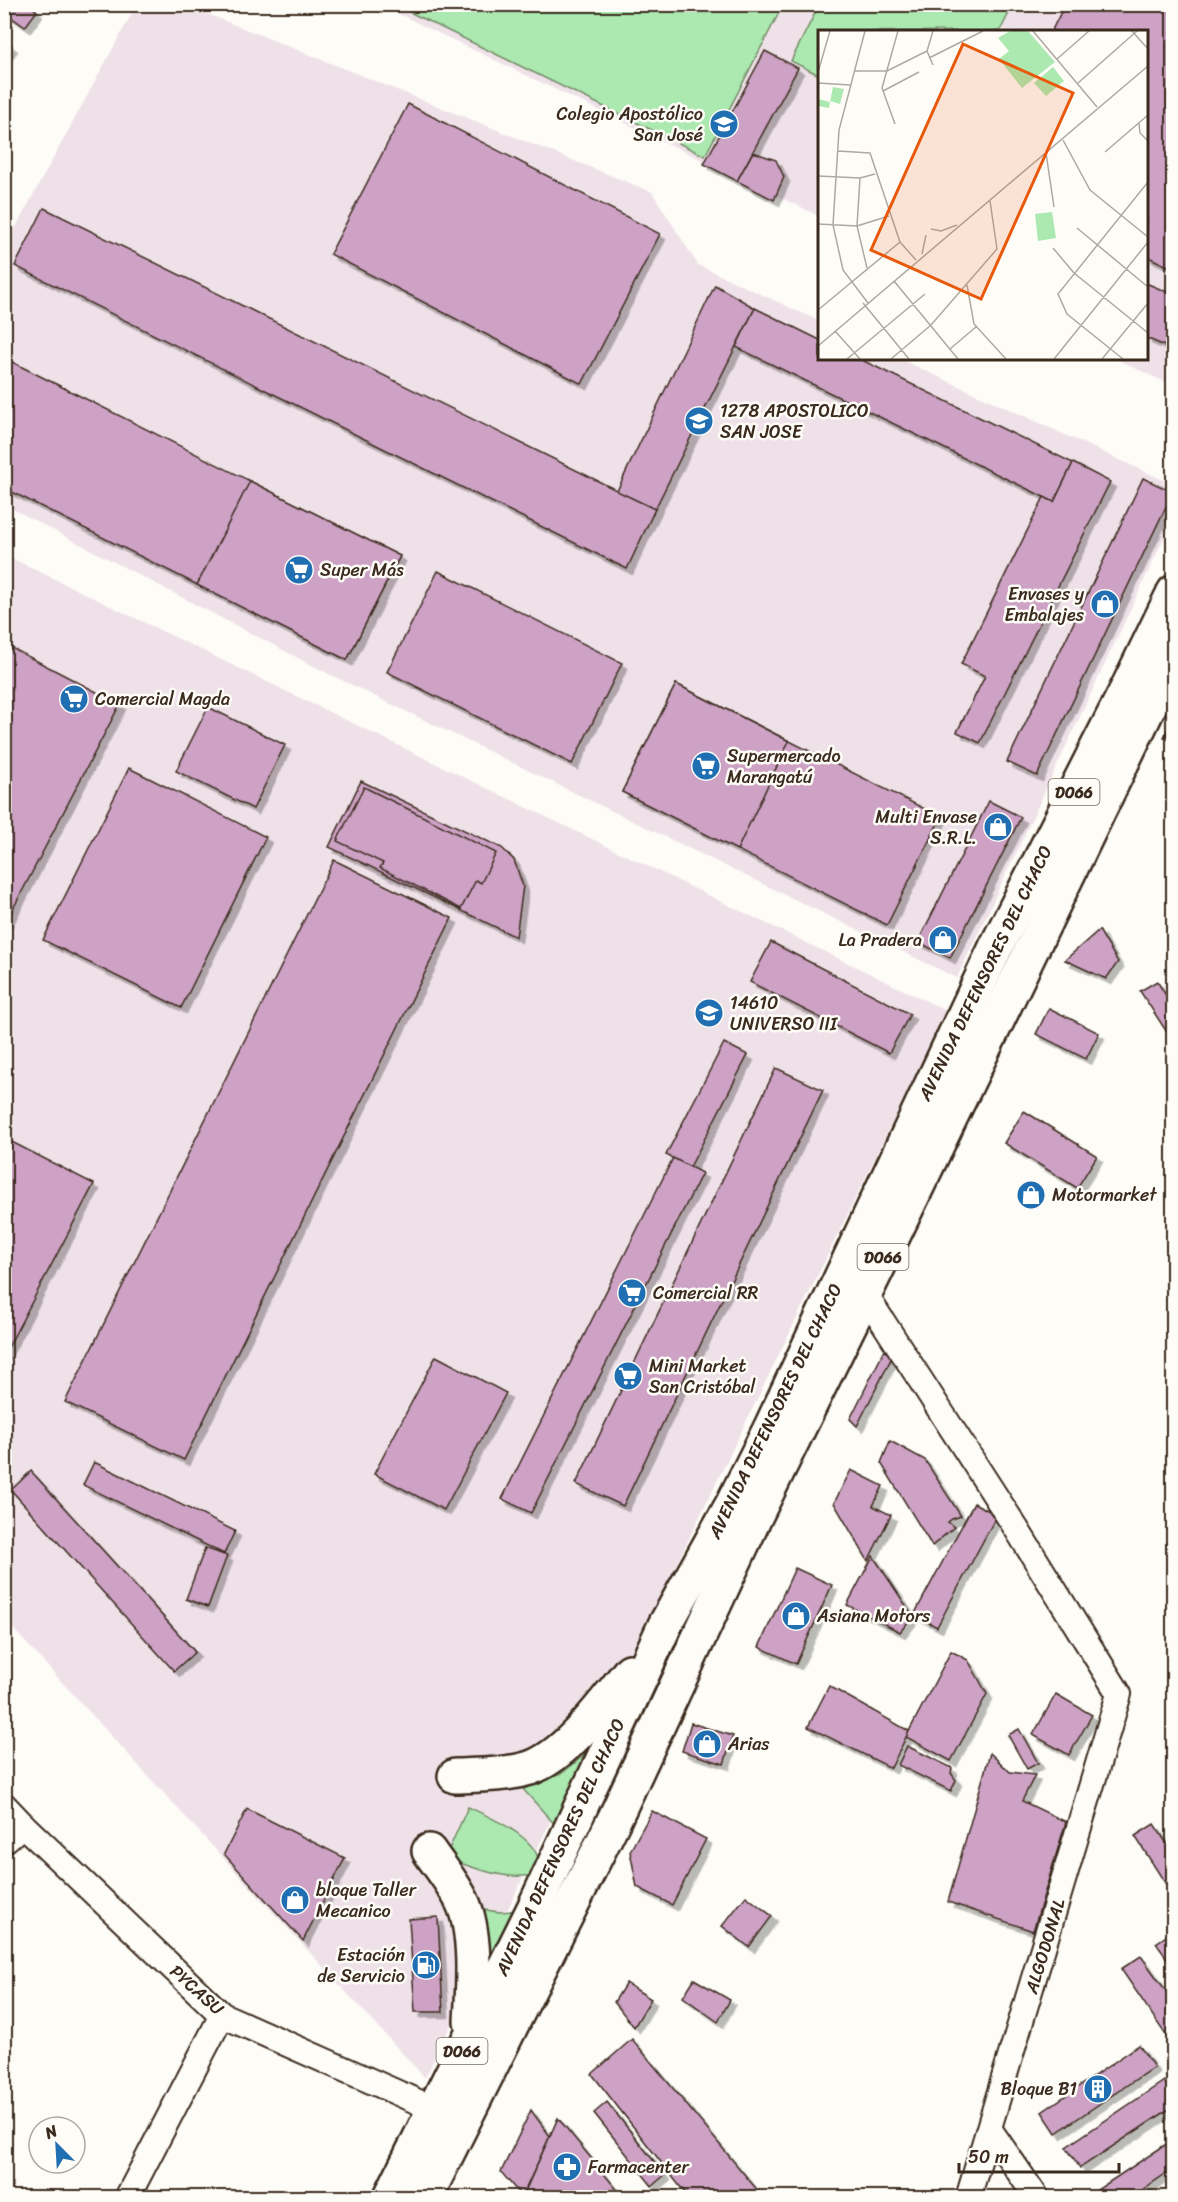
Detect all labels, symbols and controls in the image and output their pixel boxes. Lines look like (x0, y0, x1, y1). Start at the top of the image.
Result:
inset map (818, 30, 1148, 360)
place label: Colegio Apostólico San José (556, 98, 703, 151)
school or university icon: Colegio Apostólico San José (708, 108, 740, 140)
place label: 1278 APOSTOLICO SAN JOSE (720, 395, 869, 448)
school or university icon: 1278 APOSTOLICO SAN JOSE (683, 405, 715, 437)
supermarket icon: Super Más (283, 554, 315, 586)
place label: Super Más (320, 554, 404, 586)
place label: Envases y Embalajes (1005, 578, 1085, 631)
shop icon: Envases y Embalajes (1089, 588, 1121, 620)
supermarket icon: Comercial Magda (58, 683, 90, 715)
place label: Comercial Magda (95, 683, 230, 715)
place label: Supermercado Marangatú (727, 740, 841, 793)
supermarket icon: Supermercado Marangatú (690, 750, 722, 782)
road number: D066 (1048, 779, 1100, 805)
place label: Multi Envase S.R.L. (875, 801, 977, 854)
shop icon: Multi Envase S.R.L. (982, 811, 1014, 843)
street label: AVENIDA DEFENSORES DEL CHACO (909, 840, 1061, 1107)
place label: La Pradera (838, 924, 922, 956)
shop icon: La Pradera (927, 924, 959, 956)
place label: 14610 UNIVERSO III (730, 987, 839, 1040)
school or university icon: 14610 UNIVERSO III (693, 997, 725, 1029)
shop icon: Motormarket (1015, 1179, 1047, 1211)
place label: Motormarket (1052, 1179, 1157, 1211)
road number: D066 (858, 1244, 908, 1270)
supermarket icon: Comercial RR (616, 1277, 648, 1309)
place label: Comercial RR (653, 1277, 759, 1309)
street label: AVENIDA DEFENSORES DEL CHACO (699, 1278, 851, 1545)
place label: Mini Market San Cristóbal (649, 1350, 756, 1403)
supermarket icon: Mini Market San Cristóbal (612, 1360, 644, 1392)
shop icon: Asiana Motors (780, 1600, 812, 1632)
place label: Asiana Motors (816, 1600, 931, 1632)
street label: AVENIDA DEFENSORES DEL CHACO (486, 1713, 634, 1982)
shop icon: Arias (691, 1728, 723, 1760)
place label: Arias (727, 1728, 770, 1760)
place label: bloque Taller Mecanico (316, 1874, 418, 1927)
shop icon: bloque Taller Mecanico (279, 1884, 311, 1916)
street label: ALGODONAL (1015, 1894, 1075, 1999)
place label: Estación de Servicio (317, 1939, 405, 1992)
fuel station icon: Estación de Servicio (410, 1949, 442, 1981)
street label: PYCASU (162, 1956, 232, 2024)
road number: D066 (436, 2038, 488, 2064)
place label: Bloque B1 (1001, 2073, 1077, 2105)
building icon: Bloque B1 (1082, 2073, 1114, 2105)
north arrow (27, 2115, 87, 2175)
text: N (39, 2116, 63, 2148)
scale bar (959, 2136, 1120, 2174)
text: 50 m (968, 2141, 1009, 2173)
pharmacy icon: Farmacenter (551, 2151, 583, 2183)
place label: Farmacenter (588, 2151, 691, 2183)

